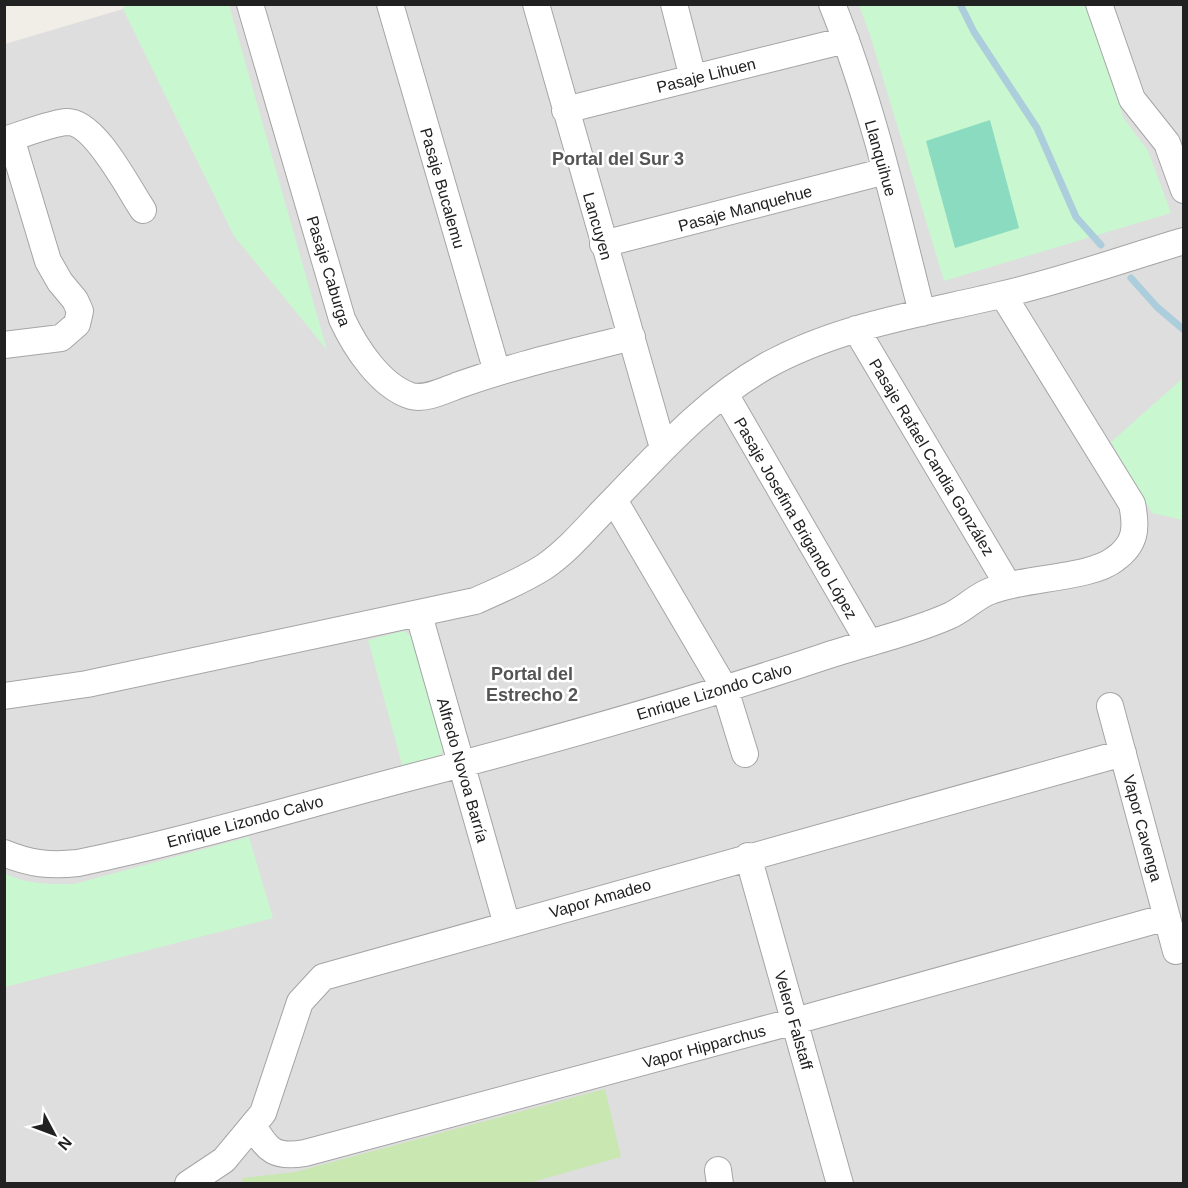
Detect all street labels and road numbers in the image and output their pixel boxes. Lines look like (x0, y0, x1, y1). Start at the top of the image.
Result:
street label: Pasaje Lihuen (655, 55, 757, 96)
street label: Llanquihue (862, 118, 900, 198)
street label: Pasaje Bucalemu (417, 126, 468, 250)
street label: Pasaje Manquehue (676, 182, 814, 235)
street label: Lancuyen (580, 190, 615, 262)
street label: Pasaje Caburga (304, 214, 353, 329)
street label: Pasaje Rafael Candia González (866, 356, 997, 559)
street label: Pasaje Josefina Brigando López (731, 415, 860, 622)
street label: Enrique Lizondo Calvo (635, 660, 794, 723)
street label: Alfredo Novoa Barría (434, 696, 491, 844)
street label: Vapor Cavenga (1120, 773, 1165, 884)
street label: Enrique Lizondo Calvo (165, 792, 325, 851)
street label: Vapor Amadeo (547, 876, 653, 921)
street label: Velero Falstaff (771, 969, 816, 1072)
street label: Vapor Hipparchus (641, 1022, 768, 1071)

